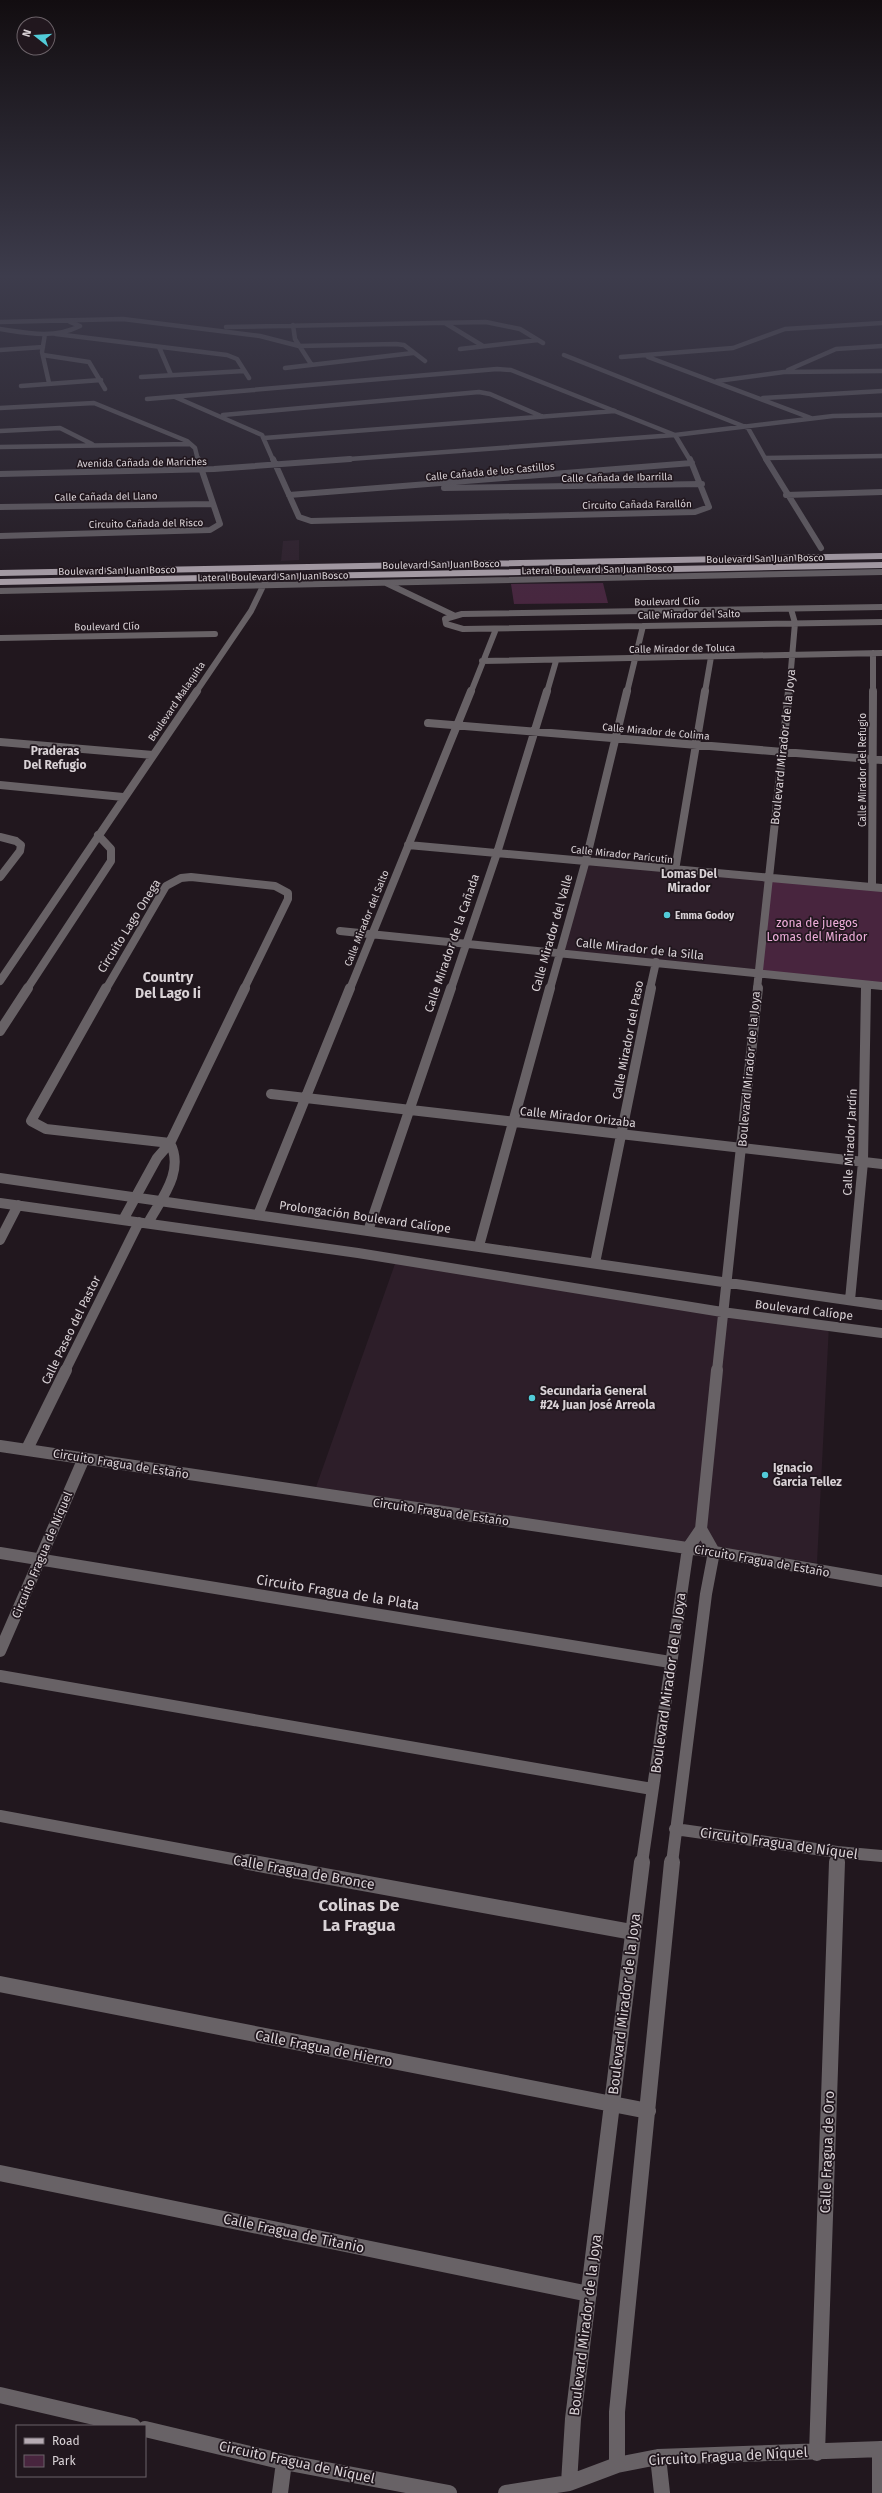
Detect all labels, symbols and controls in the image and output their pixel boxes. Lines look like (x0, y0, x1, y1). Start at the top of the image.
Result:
north arrow (16, 16, 56, 56)
text: N (20, 28, 34, 39)
street label: Avenida Cañada de Mariches (77, 456, 207, 470)
street label: Calle Cañada de los Castillos (425, 460, 555, 484)
street label: Calle Cañada de Ibarrilla (561, 471, 673, 485)
street label: Calle Cañada del Llano (54, 490, 158, 504)
street label: Circuito Cañada Farallón (582, 498, 692, 512)
street label: Circuito Cañada del Risco (89, 517, 204, 531)
street label: Boulevard San Juan Bosco (706, 552, 824, 566)
street label: Boulevard San Juan Bosco (382, 558, 500, 572)
street label: Lateral Boulevard San Juan Bosco (521, 563, 673, 577)
street label: Boulevard San Juan Bosco (58, 564, 176, 578)
street label: Lateral Boulevard San Juan Bosco (197, 570, 349, 584)
street label: Boulevard Clío (634, 594, 700, 609)
street label: Calle Mirador del Salto (638, 608, 741, 622)
street label: Boulevard Clío (74, 619, 140, 634)
street label: Calle Mirador de Toluca (629, 642, 735, 656)
street label: Boulevard Malaquita (146, 659, 208, 744)
street label: Boulevard Mirador de la Joya (768, 668, 798, 826)
street label: Calle Mirador del Refugio (857, 713, 869, 827)
street label: Calle Mirador de Colima (602, 721, 710, 743)
district label: Praderas Del Refugio (24, 744, 86, 772)
street label: Calle Mirador Paricutín (570, 843, 674, 866)
district label: Lomas Del Mirador (661, 867, 717, 895)
street label: Calle Mirador del Salto (342, 868, 392, 968)
street label: Calle Mirador de la Cañada (422, 872, 482, 1014)
street label: Calle Mirador del Valle (529, 873, 575, 993)
street label: Circuito Lago Onega (95, 877, 163, 975)
marker: Emma Godoy (662, 910, 672, 920)
place label: Emma Godoy (675, 910, 735, 922)
park label: zona de juegos Lomas del Mirador (767, 916, 868, 944)
street label: Calle Mirador de la Silla (575, 935, 705, 963)
district label: Country Del Lago Ii (135, 969, 201, 1002)
street label: Calle Mirador del Paso (610, 979, 646, 1101)
street label: Boulevard Mirador de la Joya (735, 990, 763, 1148)
street label: Calle Mirador Jardín (840, 1088, 860, 1196)
street label: Calle Mirador Orizaba (519, 1104, 637, 1130)
street label: Prolongación Boulevard Calíope (278, 1198, 452, 1236)
street label: Calle Paseo del Pastor (39, 1273, 104, 1387)
street label: Boulevard Calíope (754, 1297, 854, 1323)
place label: Secundaria General #24 Juan José Arreola (540, 1384, 656, 1412)
marker: Secundaria General #24 Juan José Arreola (527, 1393, 537, 1403)
street label: Circuito Fragua de Estaño (52, 1446, 190, 1482)
place label: Ignacio Garcia Tellez (773, 1461, 842, 1489)
marker: Ignacio Garcia Tellez (760, 1470, 770, 1480)
street label: Circuito Fragua de Níquel (9, 1489, 75, 1621)
street label: Circuito Fragua de Estaño (372, 1496, 510, 1528)
street label: Circuito Fragua de Estaño (693, 1542, 831, 1580)
street label: Circuito Fragua de la Plata (255, 1571, 421, 1614)
street label: Boulevard Mirador de la Joya (647, 1591, 690, 1775)
street label: Circuito Fragua de Níquel (699, 1824, 859, 1863)
street label: Calle Fragua de Bronce (232, 1852, 376, 1893)
district label: Colinas De La Fragua (319, 1895, 399, 1936)
street label: Boulevard Mirador de la Joya (605, 1912, 644, 2096)
street label: Calle Fragua de Hierro (254, 2027, 394, 2070)
street label: Calle Fragua de Oro (817, 2090, 838, 2214)
street label: Calle Fragua de Titanio (222, 2210, 366, 2257)
street label: Boulevard Mirador de la Joya (566, 2233, 605, 2417)
legend (16, 2425, 146, 2477)
text: Road (52, 2434, 80, 2448)
street label: Circuito Fragua de Níquel (217, 2438, 376, 2487)
street label: Circuito Fragua de Níquel (648, 2444, 808, 2469)
text: Park (52, 2454, 76, 2468)

